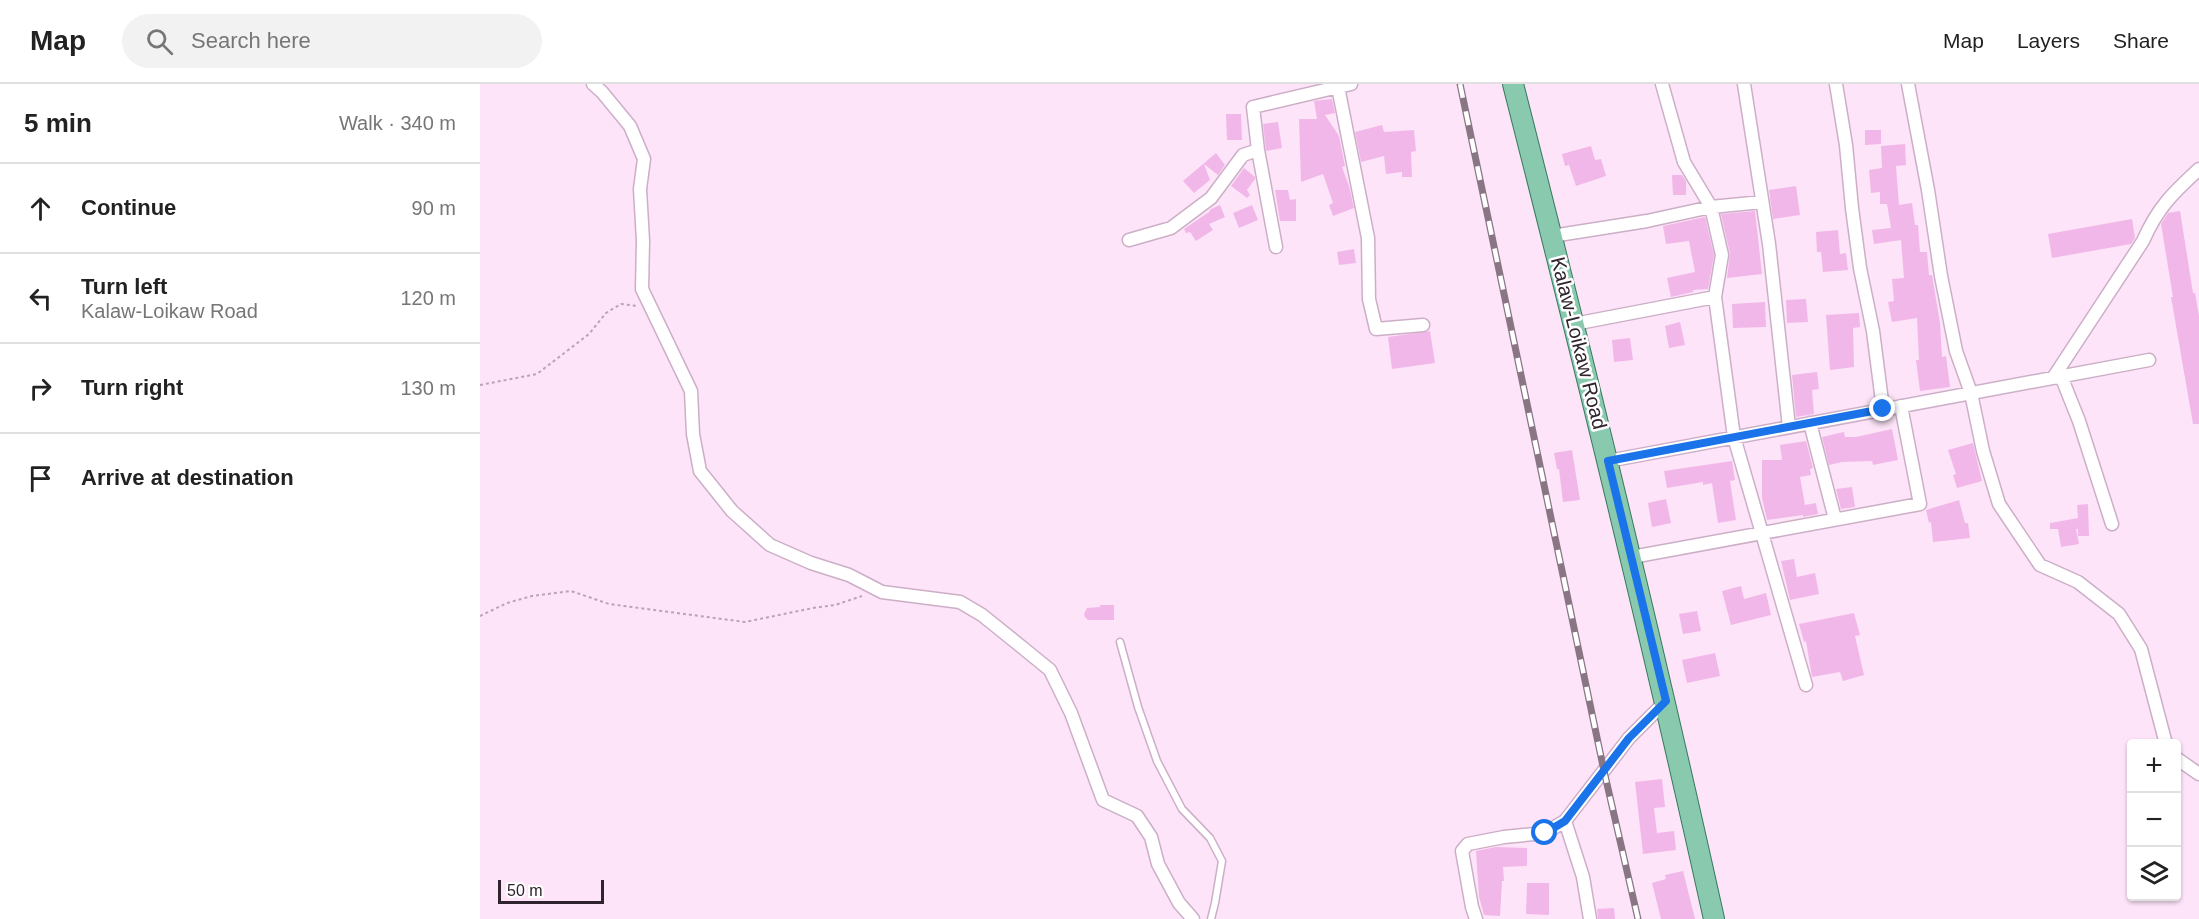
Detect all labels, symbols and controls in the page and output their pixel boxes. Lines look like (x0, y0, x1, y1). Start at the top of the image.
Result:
search box (122, 14, 542, 68)
text: Map (30, 25, 86, 56)
icon: search (143, 25, 176, 58)
text: Search here (191, 28, 311, 53)
text: Map (1943, 29, 1984, 52)
text: Layers (2017, 29, 2080, 52)
text: Share (2113, 29, 2169, 52)
text: 5 min (24, 108, 92, 138)
text: Walk · 340 m (339, 112, 456, 134)
icon: ahead (24, 192, 57, 225)
text: Continue (81, 195, 176, 220)
text: 90 m (412, 197, 456, 219)
street label: Kalaw-Loikaw Road (1547, 255, 1611, 431)
text: Turn left (81, 274, 167, 299)
icon: left (24, 282, 57, 315)
text: 120 m (400, 287, 456, 309)
text: Kalaw-Loikaw Road (81, 300, 258, 322)
icon: right (24, 372, 57, 405)
text: Turn right (81, 375, 183, 400)
text: 130 m (400, 377, 456, 399)
route end (1869, 395, 1895, 421)
icon: arrive (24, 462, 57, 495)
text: Arrive at destination (81, 465, 294, 490)
map controls (2127, 739, 2181, 901)
button: + (2127, 739, 2181, 793)
button: − (2127, 793, 2181, 847)
route start (1531, 819, 1557, 845)
button: layers (2127, 847, 2181, 901)
scale bar (498, 877, 604, 904)
text: 50 m (507, 882, 543, 899)

